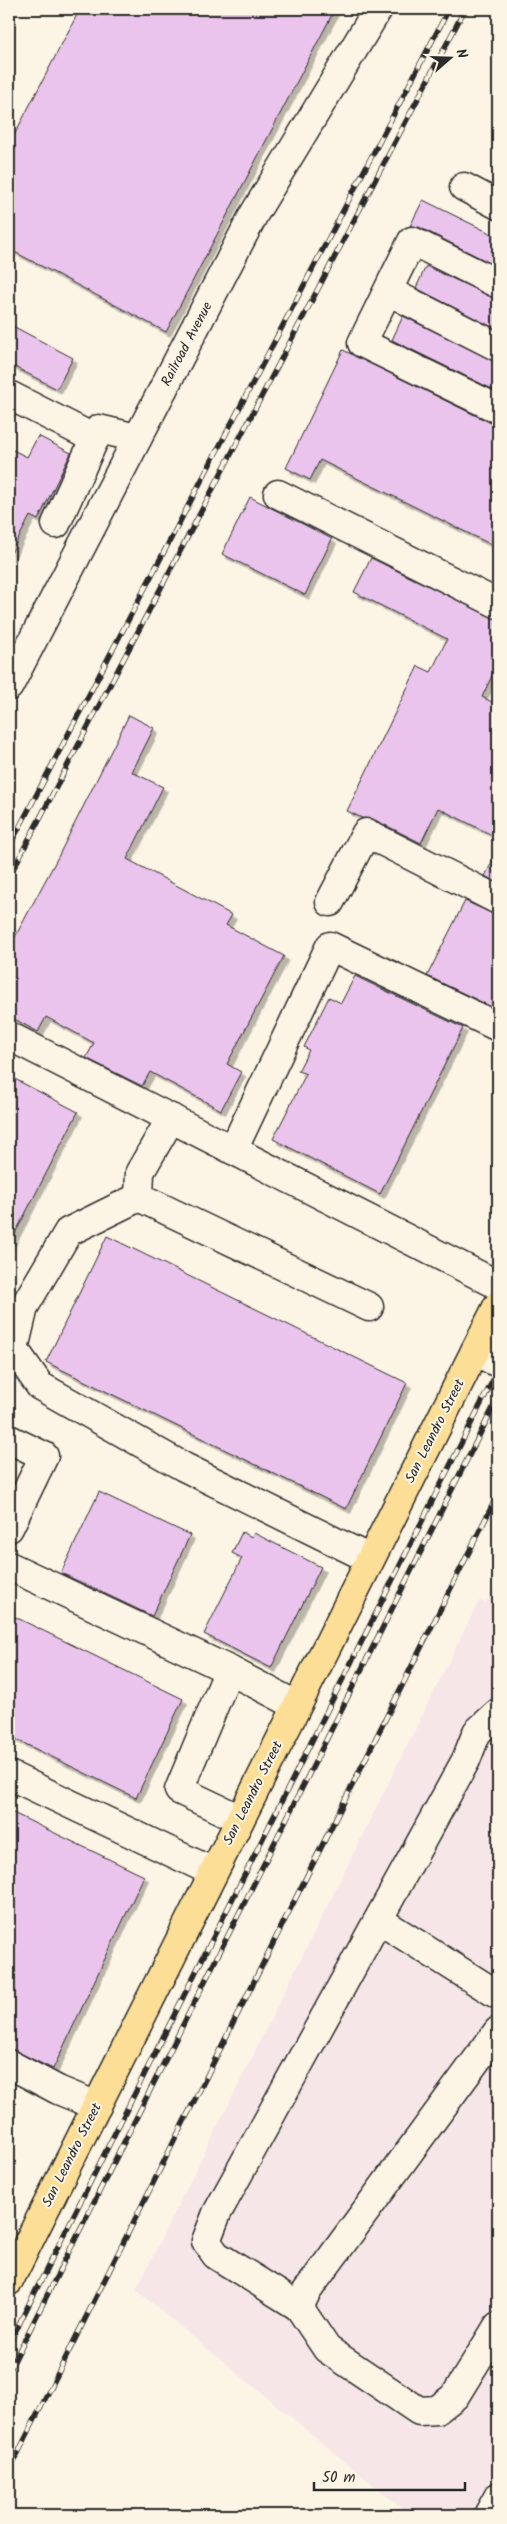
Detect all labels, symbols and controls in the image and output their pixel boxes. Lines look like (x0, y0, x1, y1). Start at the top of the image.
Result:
north arrow (424, 32, 474, 82)
text: N (449, 46, 473, 62)
street label: Railroad Avenue (155, 297, 219, 390)
street label: San Leandro Street (399, 1375, 471, 1487)
street label: San Leandro Street (217, 1737, 289, 1849)
street label: San Leandro Street (36, 2099, 108, 2211)
scale bar (314, 2459, 466, 2491)
text: 50 m (322, 2466, 356, 2490)

